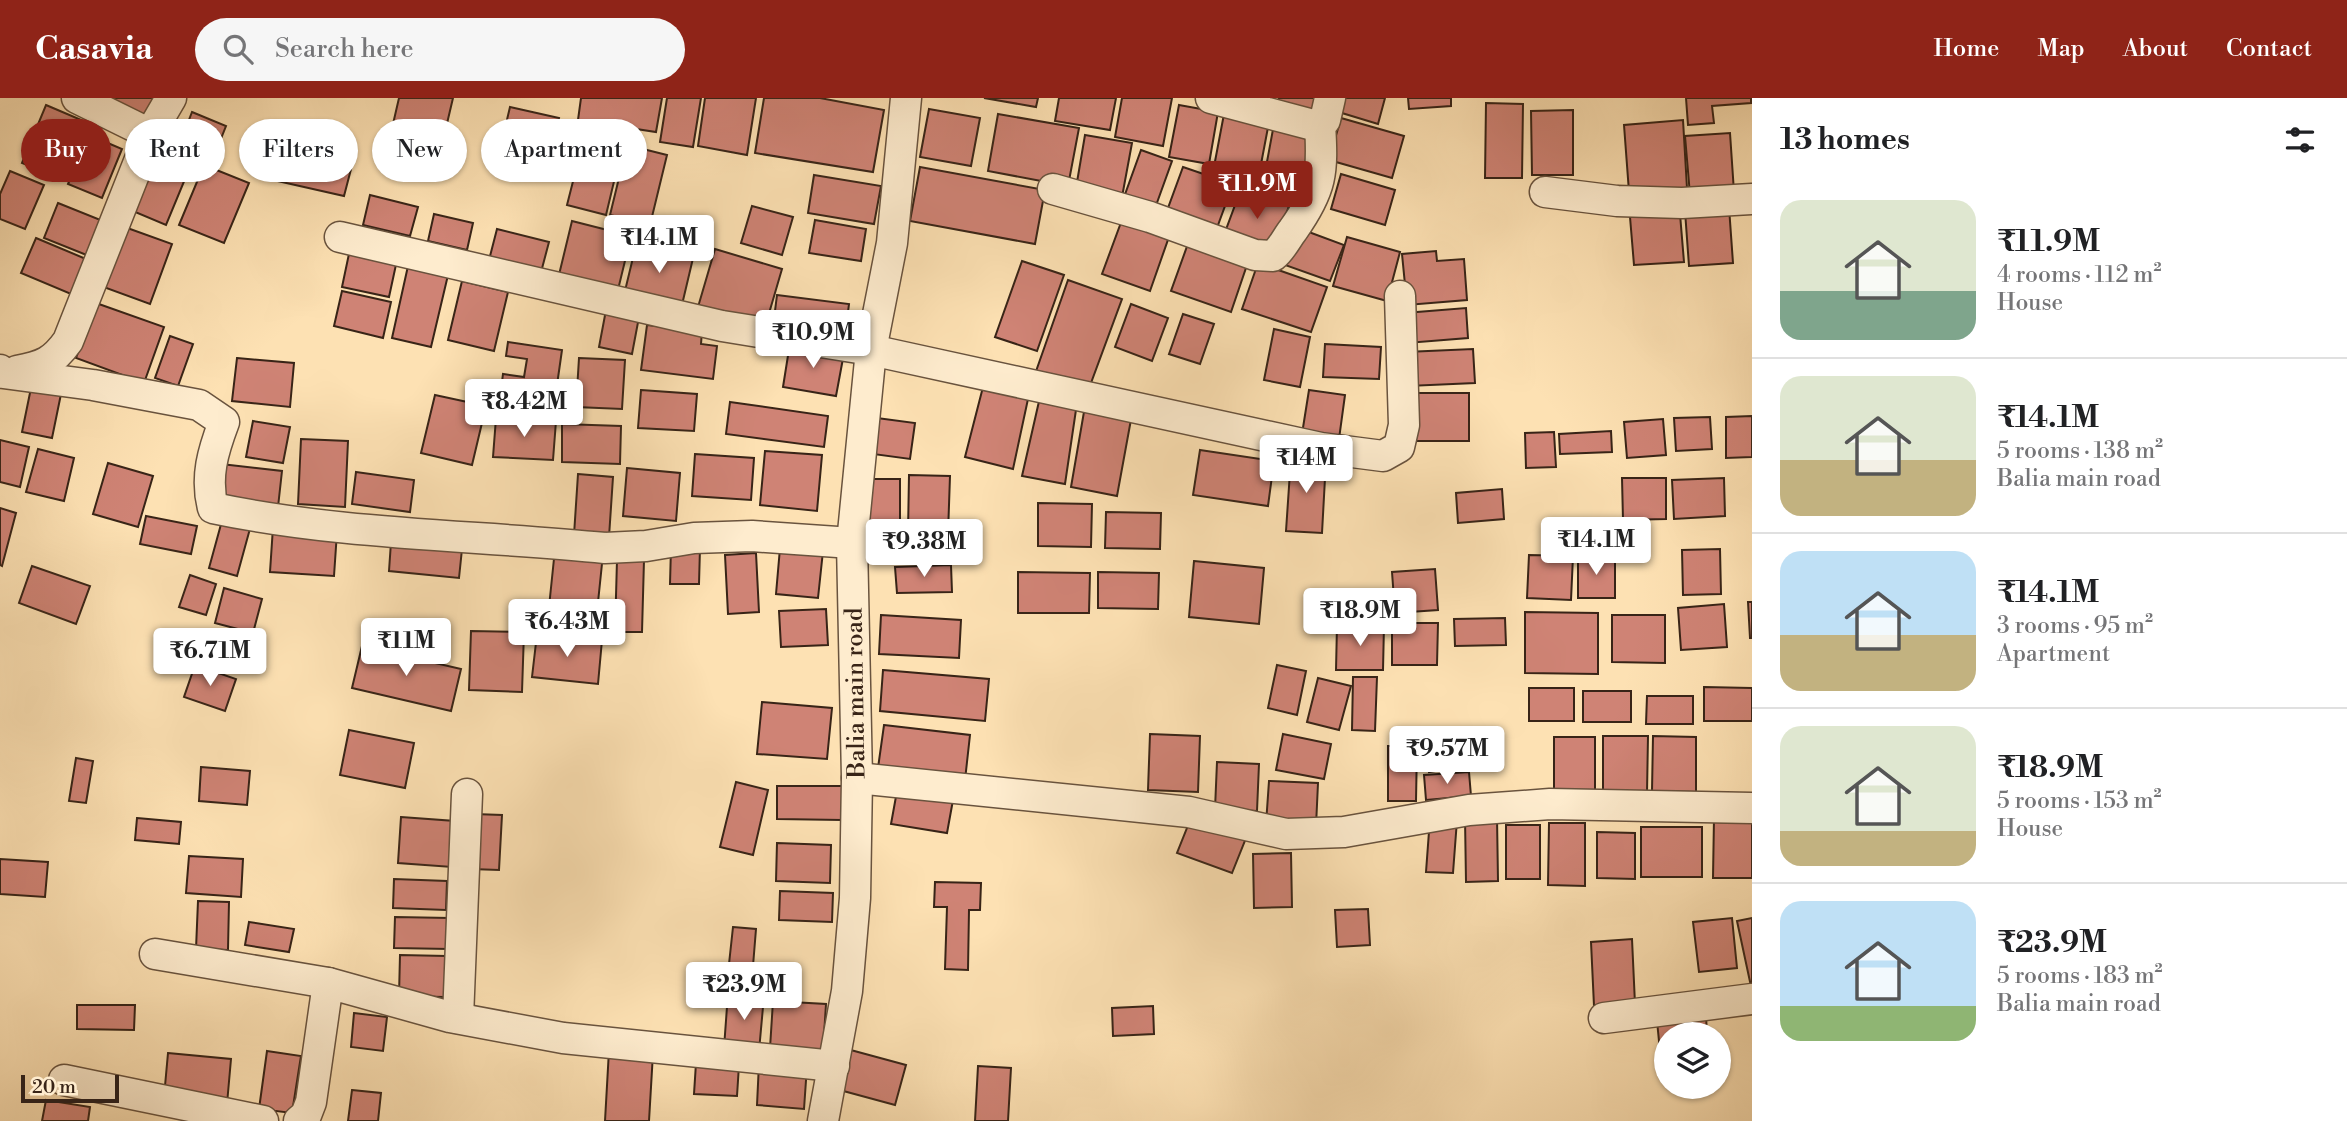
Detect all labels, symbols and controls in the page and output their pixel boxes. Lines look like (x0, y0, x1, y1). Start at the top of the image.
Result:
search box (195, 18, 685, 81)
text: Casavia (35, 29, 153, 70)
icon: search (219, 30, 257, 68)
text: Search here (275, 33, 414, 65)
text: Home (1934, 34, 1999, 64)
text: Map (2037, 34, 2085, 64)
text: About (2123, 34, 2188, 64)
text: Contact (2226, 34, 2312, 64)
chip: Buy (21, 119, 111, 182)
chip: Rent (125, 119, 225, 182)
chip: Filters (239, 119, 358, 182)
chip: New (372, 119, 467, 182)
chip: Apartment (481, 119, 647, 182)
text: 13 homes (1780, 121, 1910, 159)
icon: filters (2281, 121, 2319, 159)
pin: ₹11.9M (1200, 162, 1314, 221)
text: ₹11.9M (1217, 170, 1297, 198)
pin: ₹14.1M (602, 216, 716, 275)
text: ₹11.9M (1997, 223, 2100, 261)
text: ₹14.1M (620, 224, 698, 252)
icon: home (1836, 228, 1920, 312)
text: 4 rooms · 112 m² (1997, 261, 2162, 289)
text: House (1997, 289, 2063, 317)
pin: ₹10.9M (756, 310, 870, 370)
text: ₹10.9M (771, 319, 855, 347)
pin: ₹8.42M (467, 380, 581, 439)
text: ₹8.42M (481, 388, 567, 416)
text: ₹14.1M (1997, 399, 2099, 437)
icon: home (1836, 404, 1920, 488)
pin: ₹14M (1265, 436, 1347, 495)
text: 5 rooms · 138 m² (1997, 437, 2163, 465)
text: ₹14M (1276, 444, 1336, 472)
text: Balia main road (1997, 465, 2161, 493)
pin: ₹14.1M (1539, 518, 1653, 577)
pin: ₹9.38M (867, 519, 981, 579)
text: ₹14.1M (1557, 526, 1635, 554)
text: ₹9.38M (882, 528, 966, 556)
text: ₹14.1M (1997, 574, 2099, 612)
icon: home (1836, 579, 1920, 663)
pin: ₹18.9M (1303, 588, 1417, 648)
text: ₹18.9M (1319, 597, 1401, 625)
pin: ₹6.43M (510, 600, 624, 659)
street label: Balia main road (840, 607, 873, 780)
text: ₹6.43M (524, 608, 610, 636)
text: 3 rooms · 95 m² (1997, 612, 2153, 640)
pin: ₹11M (365, 618, 447, 678)
text: ₹11M (377, 627, 435, 655)
pin: ₹6.71M (153, 628, 267, 688)
text: ₹6.71M (169, 637, 251, 665)
text: Apartment (1997, 640, 2110, 668)
pin: ₹9.57M (1390, 726, 1504, 786)
text: ₹9.57M (1405, 735, 1489, 763)
text: ₹18.9M (1997, 749, 2103, 787)
icon: home (1836, 754, 1920, 838)
text: 5 rooms · 153 m² (1997, 787, 2162, 815)
text: House (1997, 815, 2063, 843)
text: ₹23.9M (1997, 924, 2107, 962)
icon: home (1836, 929, 1920, 1013)
pin: ₹23.9M (687, 962, 801, 1022)
text: 5 rooms · 183 m² (1997, 962, 2163, 990)
text: ₹23.9M (702, 971, 786, 999)
text: Balia main road (1997, 990, 2161, 1018)
map controls (1654, 1022, 1731, 1099)
button: layers (1654, 1022, 1731, 1099)
scale bar (21, 1072, 119, 1104)
text: 20 m (32, 1075, 76, 1099)

